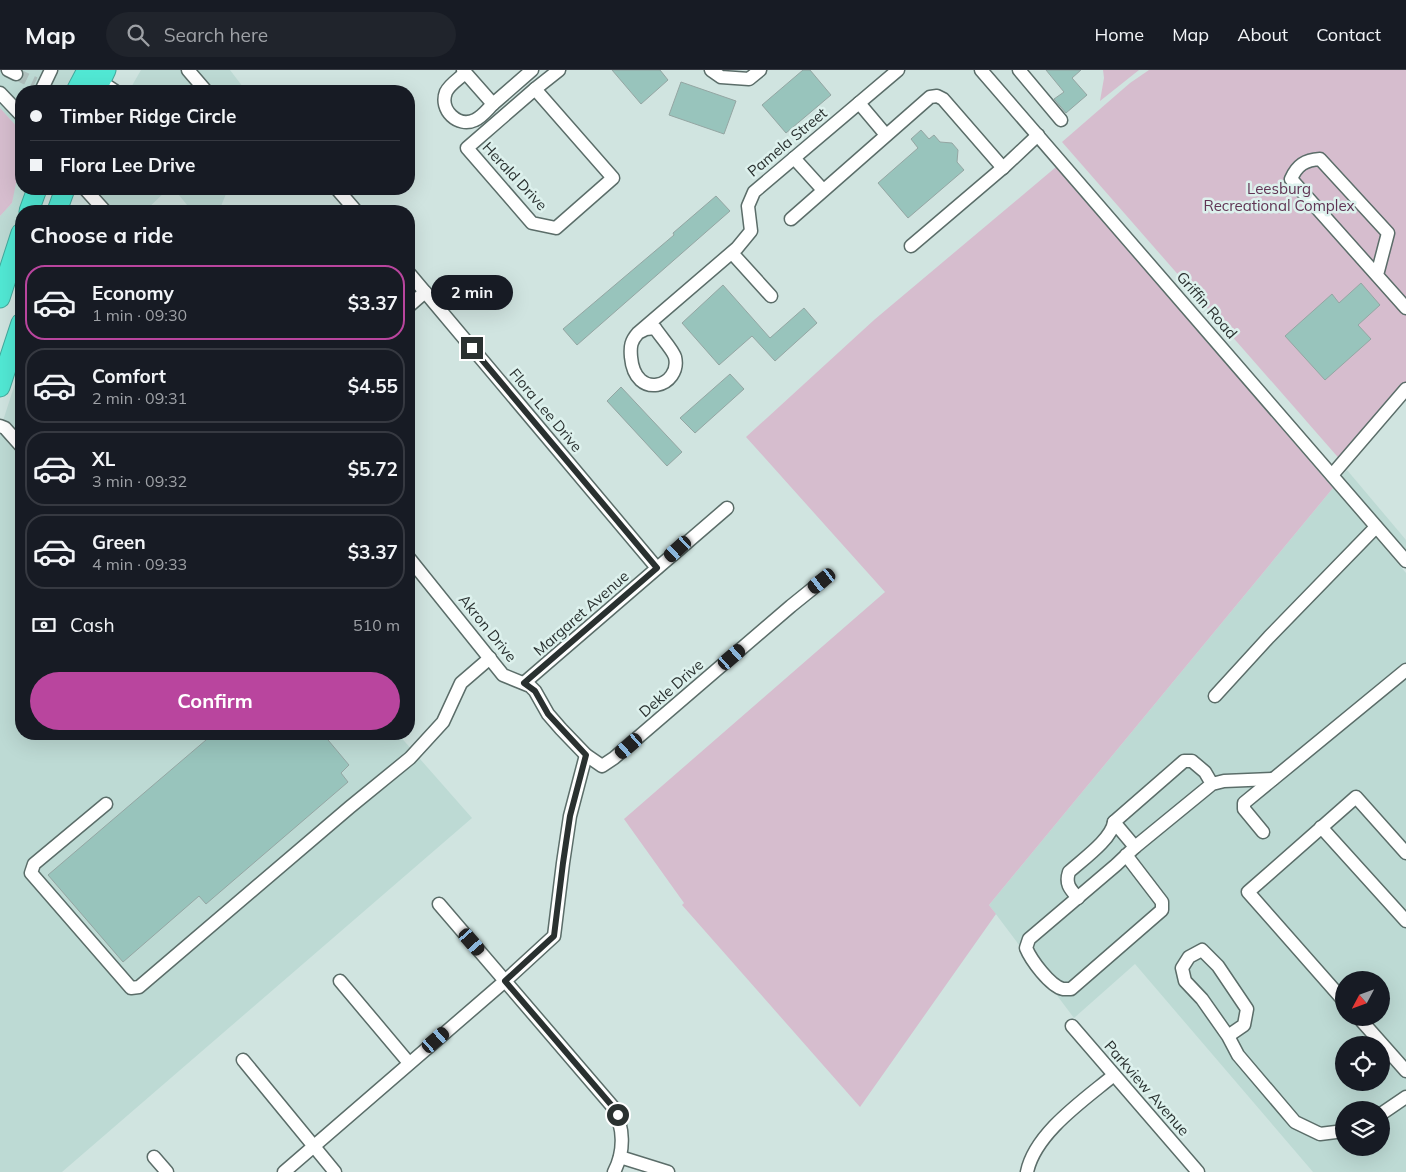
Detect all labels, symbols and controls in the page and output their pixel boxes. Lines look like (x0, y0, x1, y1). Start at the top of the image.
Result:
search box (106, 12, 456, 57)
text: Map (25, 20, 76, 50)
icon: search (124, 21, 152, 49)
text: Search here (164, 23, 268, 47)
text: Home (1094, 23, 1144, 46)
text: Map (1172, 23, 1209, 46)
text: About (1237, 23, 1288, 46)
text: Contact (1316, 23, 1381, 46)
street label: Pamela Street (743, 103, 831, 181)
text: Timber Ridge Circle (60, 104, 236, 128)
street label: Herald Drive (478, 138, 552, 214)
text: Flora Lee Drive (60, 153, 195, 177)
park label: Leesburg Recreational Complex (1203, 179, 1355, 215)
text: Choose a ride (30, 221, 173, 249)
street label: Griffin Road (1173, 267, 1241, 343)
callout: 2 min (431, 276, 513, 310)
icon: car (32, 280, 77, 325)
text: Economy (92, 281, 174, 305)
text: 2 min (451, 282, 493, 302)
text: $3.37 (348, 291, 398, 315)
text: 1 min · 09:30 (92, 305, 187, 325)
route end (461, 337, 483, 359)
icon: car (32, 363, 77, 408)
text: Comfort (92, 364, 166, 388)
street label: Flora Lee Drive (505, 364, 587, 456)
text: $4.55 (348, 374, 398, 398)
text: 2 min · 09:31 (92, 388, 187, 408)
icon: car (32, 446, 77, 491)
text: XL (92, 447, 115, 471)
text: $5.72 (348, 457, 398, 481)
text: 3 min · 09:32 (92, 471, 187, 491)
icon: car (32, 529, 77, 574)
text: Green (92, 530, 146, 554)
car (661, 533, 694, 565)
text: $3.37 (348, 540, 398, 564)
text: 4 min · 09:33 (92, 554, 187, 574)
street label: Margaret Avenue (529, 566, 633, 660)
car (805, 566, 838, 596)
street label: Akron Drive (455, 590, 521, 666)
icon: cash (30, 611, 58, 639)
text: Cash (70, 613, 115, 637)
text: 510 m (353, 615, 400, 635)
car (715, 641, 748, 673)
street label: Dekle Drive (635, 655, 707, 721)
button: Confirm (30, 672, 400, 730)
car (612, 730, 645, 762)
car (456, 926, 487, 958)
north arrow (1335, 971, 1390, 1026)
map controls (1335, 971, 1390, 1156)
car (419, 1024, 452, 1056)
street label: Parkview Avenue (1100, 1036, 1194, 1140)
button: locate (1335, 1036, 1390, 1091)
button: layers (1335, 1101, 1390, 1156)
route start (607, 1104, 629, 1126)

